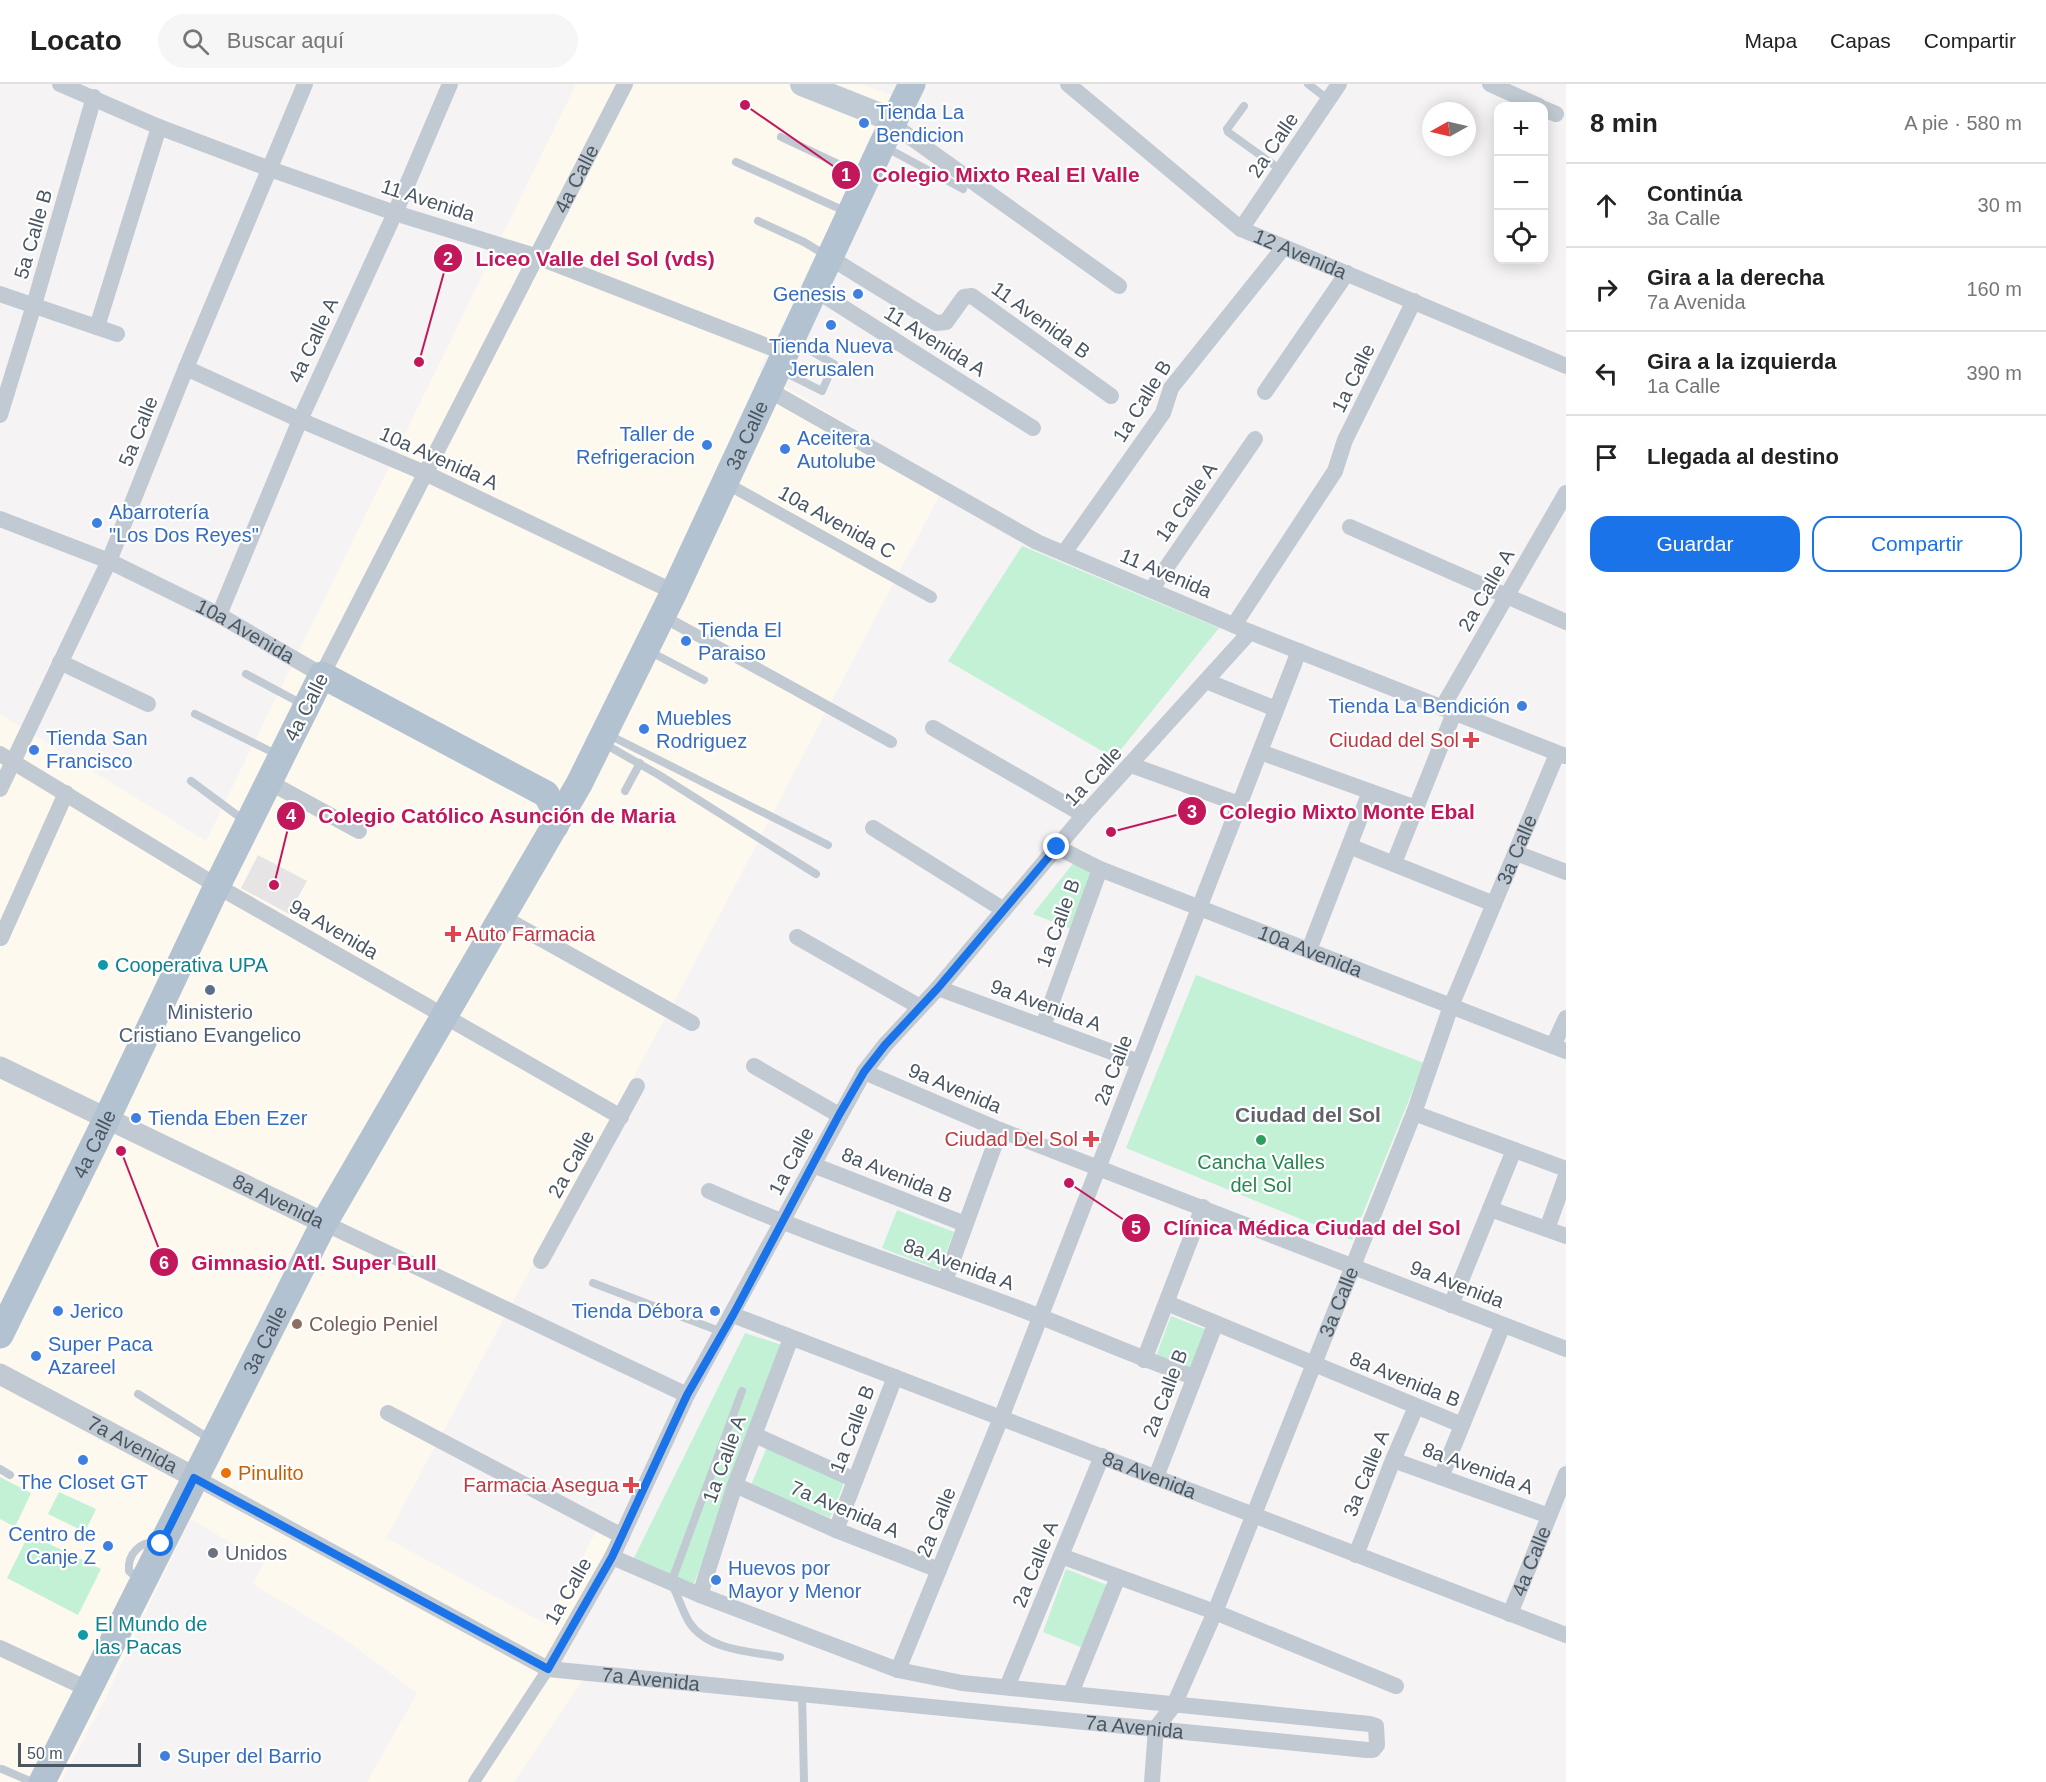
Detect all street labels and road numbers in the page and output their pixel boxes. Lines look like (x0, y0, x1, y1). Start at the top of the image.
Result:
street label: 2a Calle (1243, 108, 1303, 182)
street label: 4a Calle (550, 141, 603, 217)
street label: 11 Avenida (378, 175, 478, 226)
street label: 5a Calle B (10, 187, 56, 281)
street label: 12 Avenida (1251, 225, 1351, 284)
street label: 11 Avenida B (988, 277, 1094, 363)
street label: 4a Calle A (284, 293, 343, 386)
street label: 11 Avenida A (880, 301, 990, 381)
street label: 1a Calle (1327, 340, 1379, 416)
street label: 1a Calle B (1108, 356, 1176, 446)
street label: 5a Calle (114, 393, 162, 469)
street label: 3a Calle (722, 397, 772, 473)
street label: 10a Avenida A (376, 422, 502, 494)
street label: 1a Calle A (1151, 458, 1222, 546)
street label: 10a Avenida C (775, 481, 899, 563)
street label: 11 Avenida (1117, 544, 1216, 602)
street label: 2a Calle A (1454, 544, 1519, 635)
street label: 10a Avenida (192, 594, 299, 668)
street label: 4a Calle (280, 669, 332, 745)
street label: 1a Calle (1060, 742, 1126, 810)
street label: 3a Calle (1492, 812, 1541, 888)
street label: 1a Calle B (1032, 876, 1084, 970)
street label: 9a Avenida (286, 895, 383, 964)
street label: 10a Avenida (1255, 921, 1366, 982)
street label: 9a Avenida A (988, 975, 1105, 1035)
street label: 2a Calle (1090, 1032, 1136, 1108)
street label: 9a Avenida (905, 1059, 1005, 1118)
street label: 4a Calle (68, 1106, 120, 1182)
street label: 1a Calle (764, 1123, 818, 1199)
street label: 2a Calle (544, 1127, 598, 1201)
street label: 8a Avenida B (838, 1143, 956, 1207)
street label: 8a Avenida (229, 1170, 328, 1233)
street label: 8a Avenida A (901, 1234, 1018, 1294)
street label: 9a Avenida (1407, 1256, 1508, 1312)
street label: 3a Calle (1315, 1264, 1363, 1340)
street label: 3a Calle (239, 1302, 291, 1378)
street label: 2a Calle B (1138, 1346, 1192, 1440)
street label: 8a Avenida B (1346, 1347, 1464, 1411)
street label: 1a Calle B (825, 1382, 879, 1476)
street label: 7a Avenida (84, 1411, 182, 1478)
street label: 1a Calle A (698, 1412, 750, 1506)
street label: 3a Calle A (1339, 1426, 1394, 1519)
street label: 8a Avenida A (1420, 1438, 1537, 1498)
street label: 8a Avenida (1099, 1447, 1200, 1503)
street label: 7a Avenida A (787, 1476, 903, 1542)
street label: 2a Calle (912, 1484, 960, 1560)
street label: 2a Calle A (1008, 1517, 1063, 1610)
street label: 4a Calle (1507, 1523, 1555, 1599)
street label: 1a Calle (540, 1554, 596, 1628)
street label: 7a Avenida (601, 1663, 702, 1695)
street label: 7a Avenida (1084, 1711, 1185, 1743)

